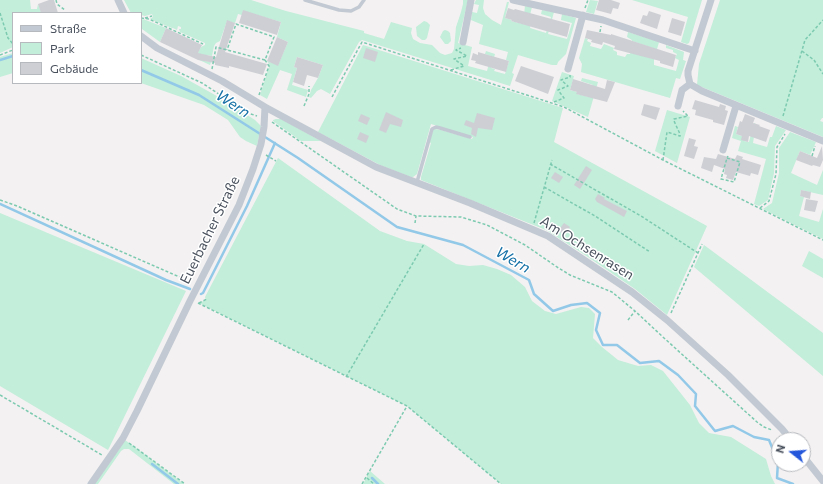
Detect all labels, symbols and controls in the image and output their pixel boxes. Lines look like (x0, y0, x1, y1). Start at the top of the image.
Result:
legend (12, 12, 142, 84)
text: Straße (50, 21, 86, 35)
text: Park (50, 41, 75, 55)
text: Gebäude (50, 61, 98, 75)
water label: Wern (213, 86, 253, 122)
street label: Euerbacher Straße (177, 173, 243, 287)
street label: Am Ochsenrasen (537, 212, 637, 284)
water label: Wern (493, 243, 533, 277)
north arrow (771, 432, 811, 472)
text: N (773, 443, 787, 454)

